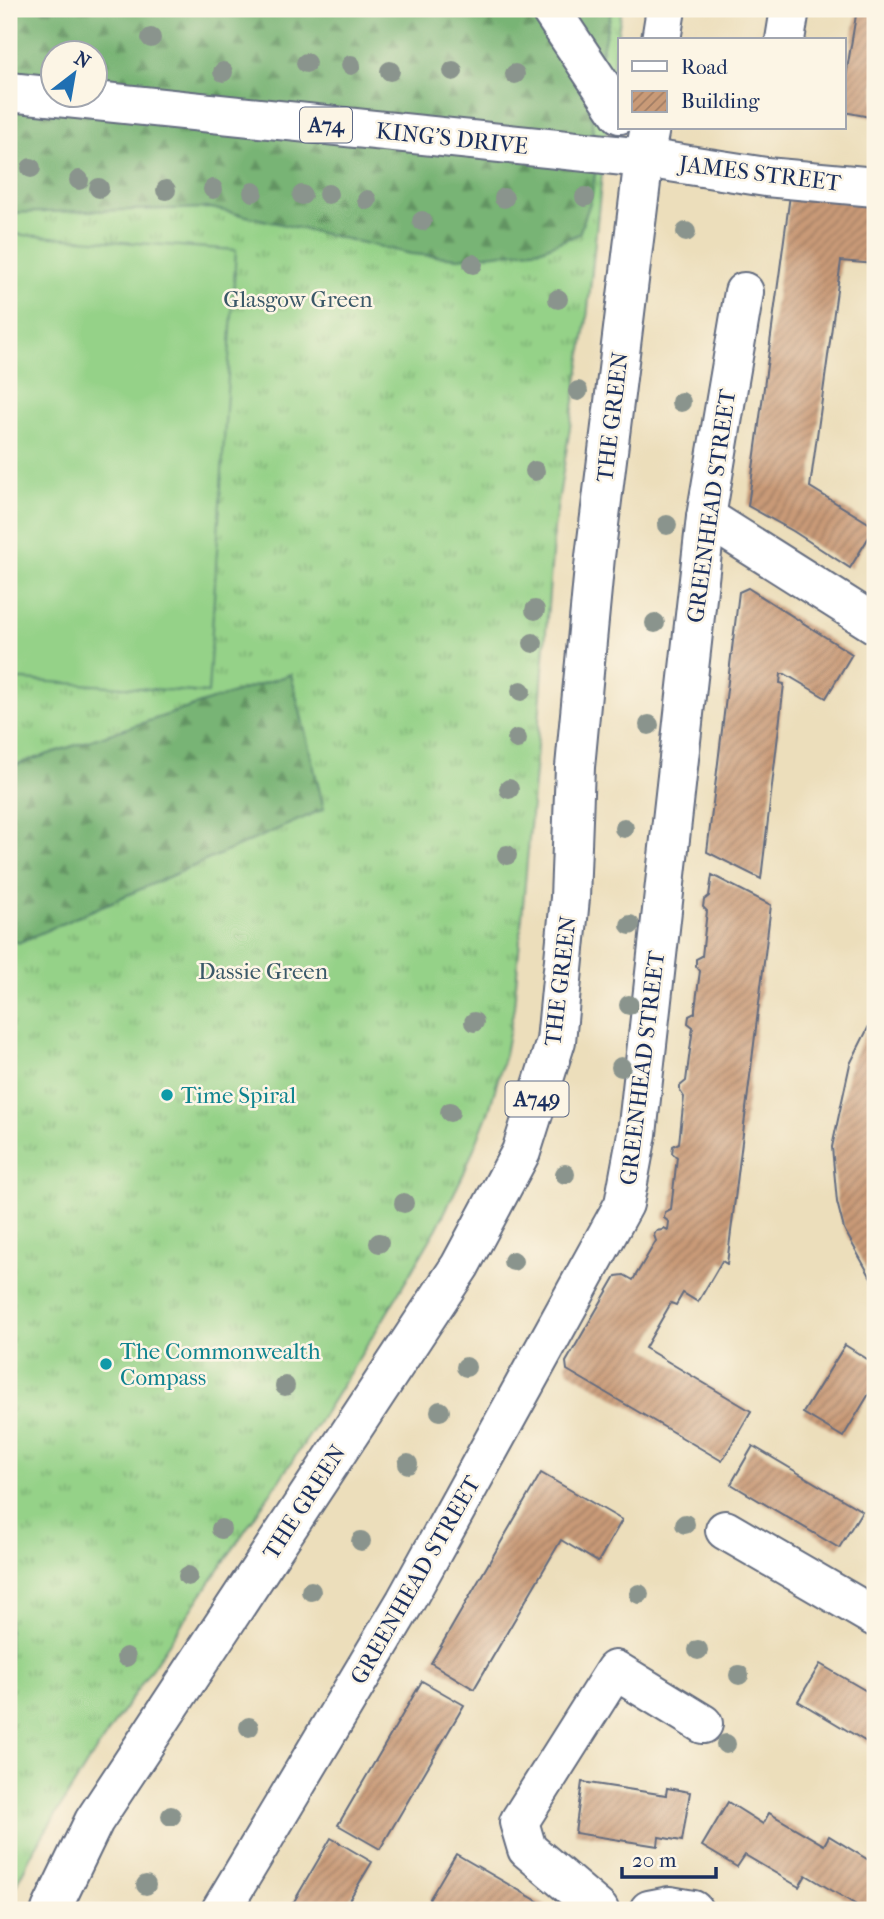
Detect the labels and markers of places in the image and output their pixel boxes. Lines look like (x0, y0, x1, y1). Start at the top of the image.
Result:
place label: Time Spiral (181, 1082, 297, 1109)
marker: Time Spiral (159, 1087, 175, 1103)
place label: The Commonwealth Compass (120, 1338, 321, 1391)
marker: The Commonwealth Compass (98, 1356, 114, 1372)

